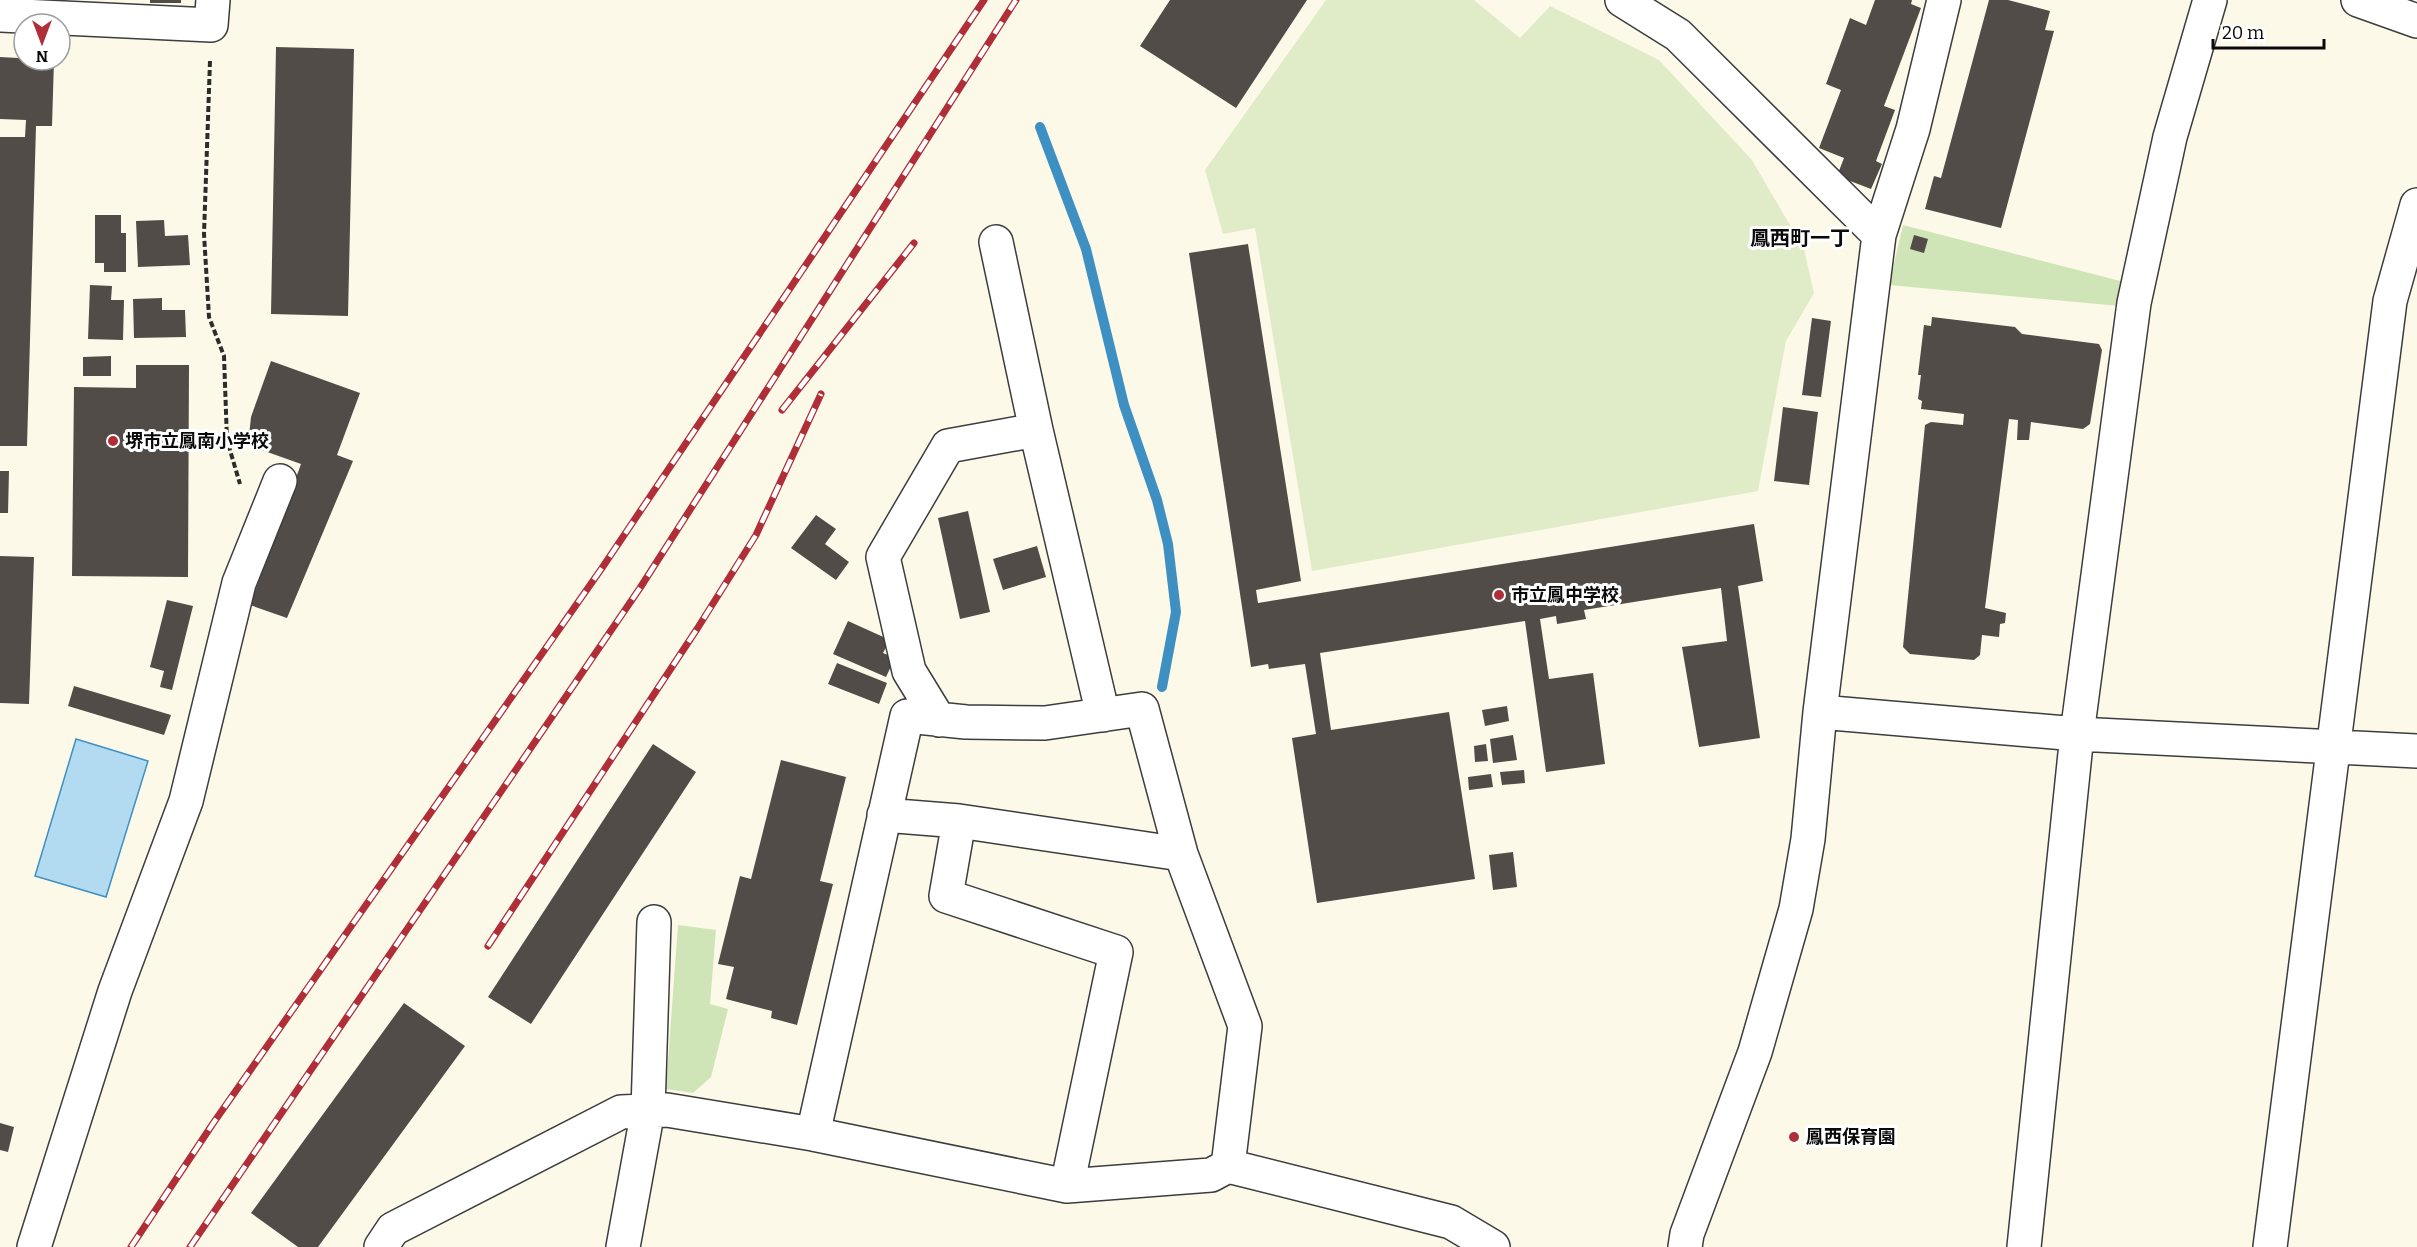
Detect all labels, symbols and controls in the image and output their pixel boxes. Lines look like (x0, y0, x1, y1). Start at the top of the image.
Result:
north arrow (12, 12, 72, 72)
scale bar (2213, 12, 2324, 50)
text: 20 m (2222, 22, 2264, 44)
text: N (36, 47, 48, 66)
district label: 鳳西町一丁 (1750, 226, 1850, 250)
place label: 堺市立鳳南小学校 (125, 430, 269, 452)
marker: 堺市立鳳南小学校 (106, 434, 120, 448)
place label: 市立鳳中学校 (1511, 584, 1619, 606)
marker: 市立鳳中学校 (1492, 588, 1506, 602)
place label: 鳳西保育園 (1806, 1126, 1896, 1148)
marker: 鳳西保育園 (1787, 1130, 1801, 1144)

